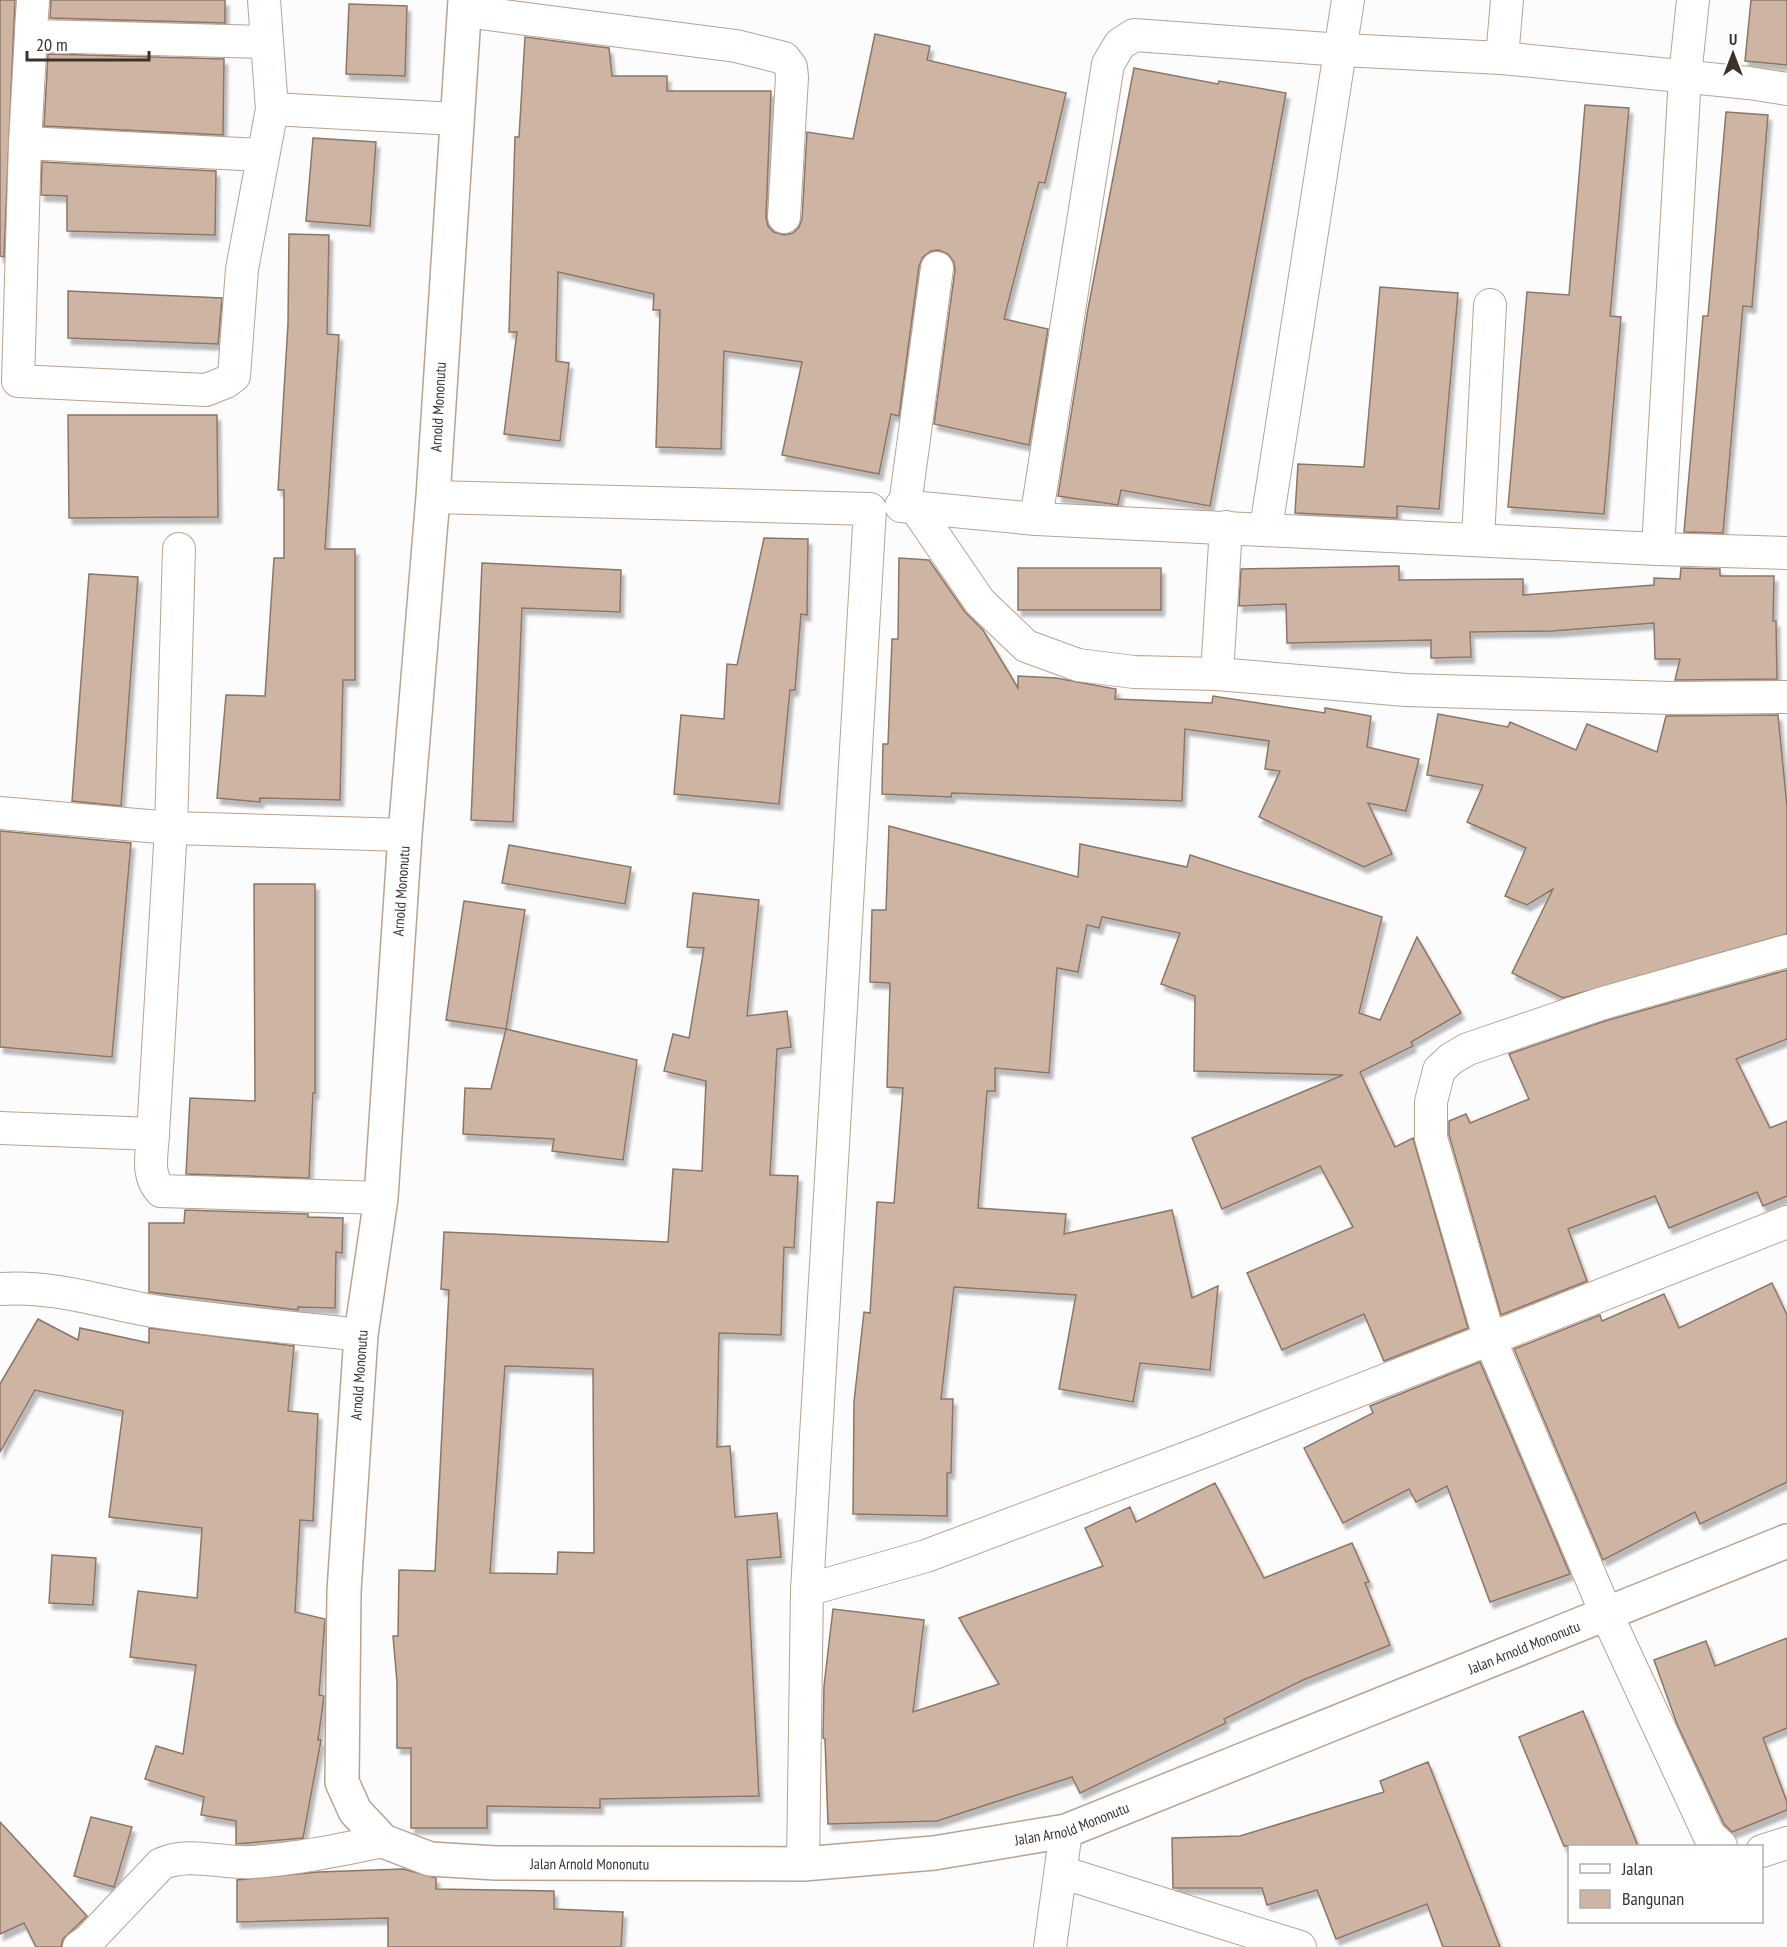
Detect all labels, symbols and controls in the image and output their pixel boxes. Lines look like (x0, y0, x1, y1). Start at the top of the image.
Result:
scale bar (27, 24, 148, 62)
north arrow (1703, 24, 1763, 84)
text: U (1729, 29, 1737, 49)
text: 20 m (36, 33, 68, 56)
street label: Arnold Mononutu (426, 361, 450, 453)
street label: Arnold Mononutu (388, 845, 414, 937)
street label: Arnold Mononutu (346, 1329, 372, 1421)
street label: Jalan Arnold Mononutu (1464, 1616, 1583, 1678)
street label: Jalan Arnold Mononutu (1012, 1797, 1132, 1849)
legend (1568, 1845, 1763, 1923)
street label: Jalan Arnold Mononutu (529, 1854, 649, 1873)
text: Jalan (1621, 1857, 1653, 1880)
text: Bangunan (1622, 1887, 1684, 1910)

